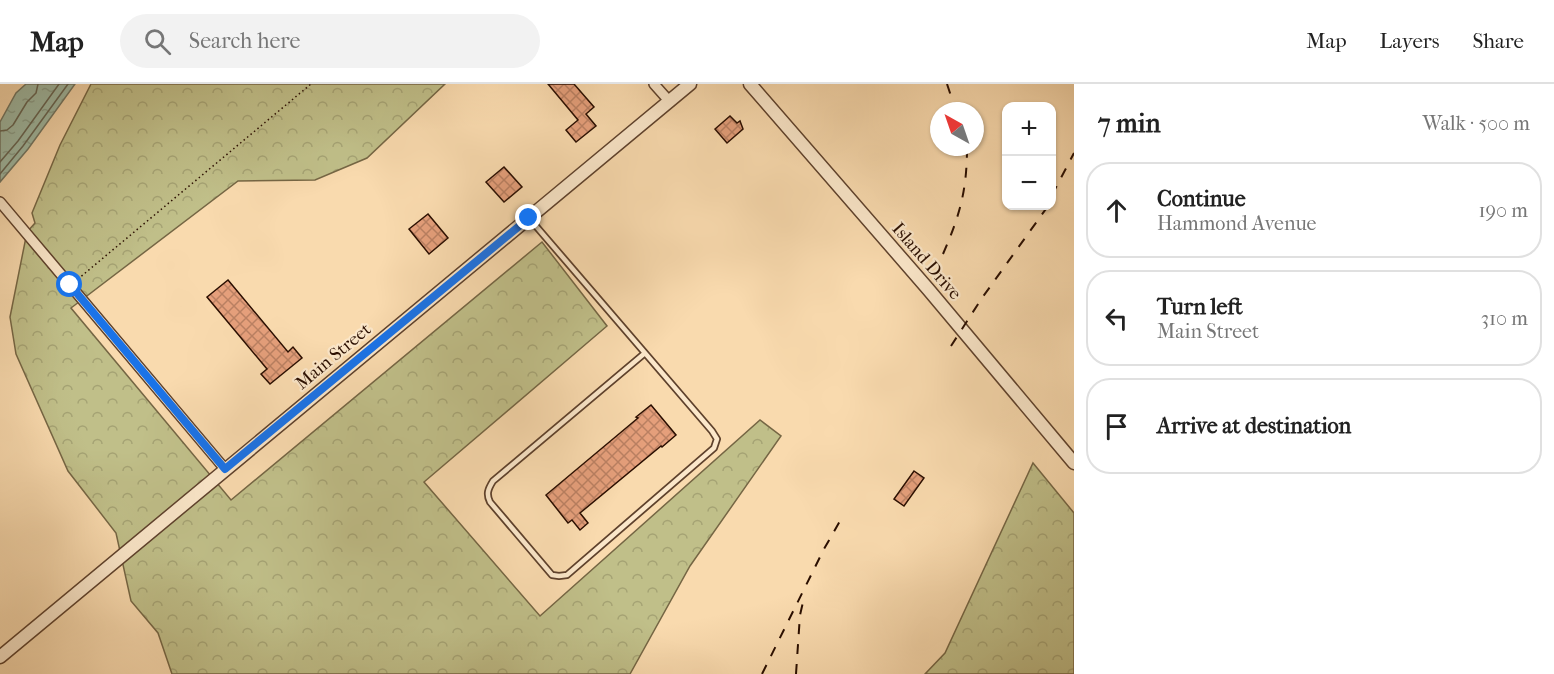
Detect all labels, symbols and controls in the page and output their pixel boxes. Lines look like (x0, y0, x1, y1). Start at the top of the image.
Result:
search box (120, 14, 540, 68)
text: Map (30, 25, 84, 58)
icon: search (141, 25, 174, 58)
text: Search here (189, 28, 300, 54)
text: Map (1306, 29, 1347, 53)
text: Layers (1380, 29, 1439, 53)
text: Share (1472, 29, 1524, 53)
north arrow (930, 102, 984, 156)
map controls (1002, 102, 1056, 210)
button: + (1002, 102, 1056, 156)
text: 7 min (1098, 108, 1161, 139)
text: Walk · 500 m (1422, 112, 1530, 135)
button: − (1002, 156, 1056, 210)
text: Continue (1157, 186, 1246, 212)
icon: ahead (1100, 194, 1133, 227)
text: 190 m (1478, 199, 1528, 222)
route end (515, 204, 541, 230)
text: Hammond Avenue (1157, 212, 1317, 235)
street label: Island Drive (888, 219, 966, 304)
route start (56, 271, 82, 297)
text: Turn left (1157, 294, 1243, 320)
icon: left (1100, 302, 1133, 335)
text: 310 m (1481, 307, 1528, 330)
street label: Main Street (291, 318, 376, 394)
text: Main Street (1157, 320, 1259, 343)
icon: arrive (1100, 410, 1133, 443)
text: Arrive at destination (1157, 413, 1351, 439)

